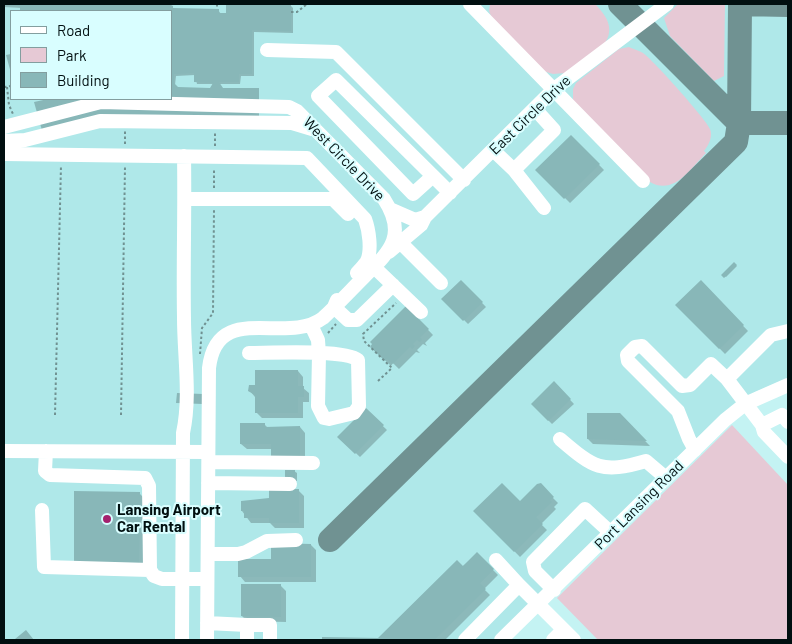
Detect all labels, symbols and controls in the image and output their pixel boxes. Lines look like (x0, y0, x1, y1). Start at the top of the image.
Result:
legend (10, 10, 172, 100)
text: Road (57, 21, 90, 39)
text: Park (57, 46, 86, 64)
text: Building (57, 71, 110, 89)
street label: East Circle Drive (485, 72, 575, 158)
street label: West Circle Drive (299, 113, 389, 205)
street label: Port Lansing Road (591, 457, 687, 553)
place label: Lansing Airport Car Rental (117, 501, 221, 536)
marker: Lansing Airport Car Rental (101, 513, 113, 525)

